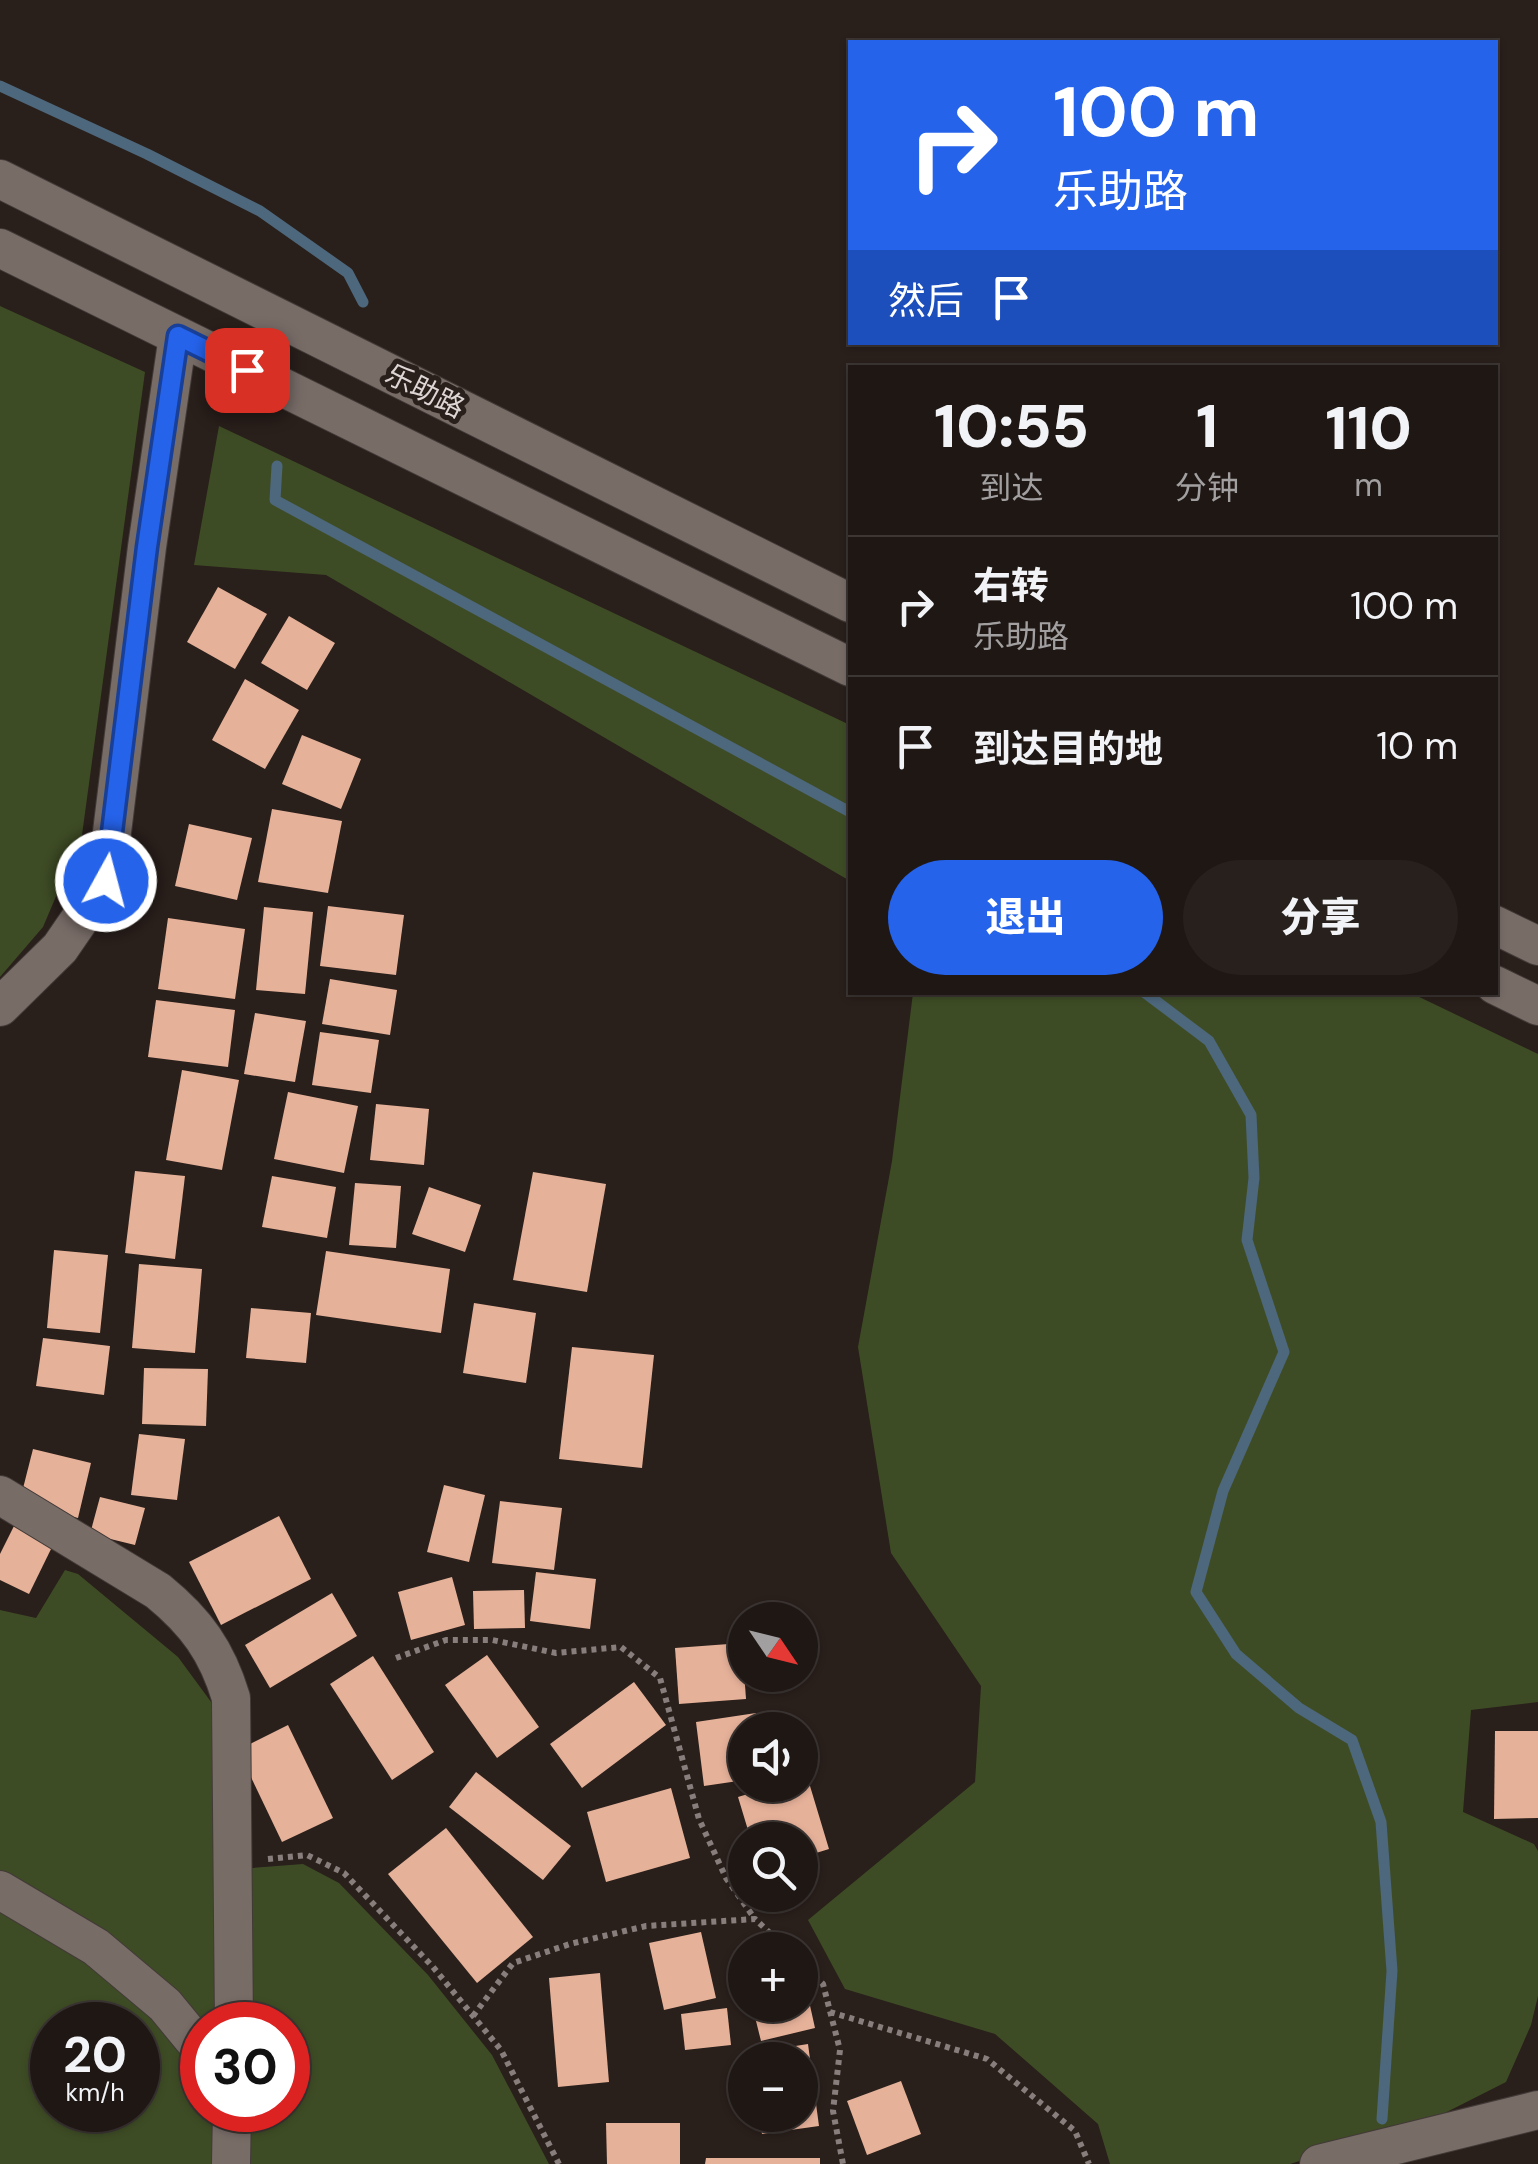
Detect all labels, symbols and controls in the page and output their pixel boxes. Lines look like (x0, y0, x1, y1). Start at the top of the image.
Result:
text: 100 m (1053, 67, 1259, 158)
icon: right (888, 80, 1018, 210)
text: 乐助路 (1053, 162, 1188, 221)
icon: arrive (984, 270, 1039, 325)
text: 然后 (888, 276, 964, 326)
pin (205, 328, 290, 413)
icon: arrive (220, 343, 275, 398)
street label: 乐助路 (379, 355, 471, 427)
text: 10:55 (934, 387, 1089, 466)
text: 1 (1196, 387, 1218, 466)
text: 110 (1325, 389, 1412, 468)
text: m (1354, 464, 1383, 506)
text: 到达 (980, 467, 1044, 509)
text: 分钟 (1175, 467, 1239, 509)
text: 右转 (973, 561, 1049, 611)
icon: right (888, 579, 943, 634)
text: 100 m (1350, 581, 1458, 631)
text: 乐助路 (973, 616, 1069, 658)
icon: arrive (888, 719, 943, 774)
text: 10 m (1376, 721, 1458, 771)
text: 到达目的地 (973, 724, 1163, 774)
position arrow (54, 829, 158, 933)
button: 退出 (888, 860, 1163, 975)
button: 分享 (1183, 860, 1458, 975)
north arrow (728, 1602, 818, 1692)
map controls (728, 1602, 818, 2132)
button: sound (728, 1712, 818, 1802)
button: search (728, 1822, 818, 1912)
button: + (728, 1932, 818, 2022)
speed limit sign: 30 (180, 2002, 310, 2132)
text: 20 (63, 2022, 127, 2088)
button: − (728, 2042, 818, 2132)
text: km/h (65, 2076, 125, 2109)

